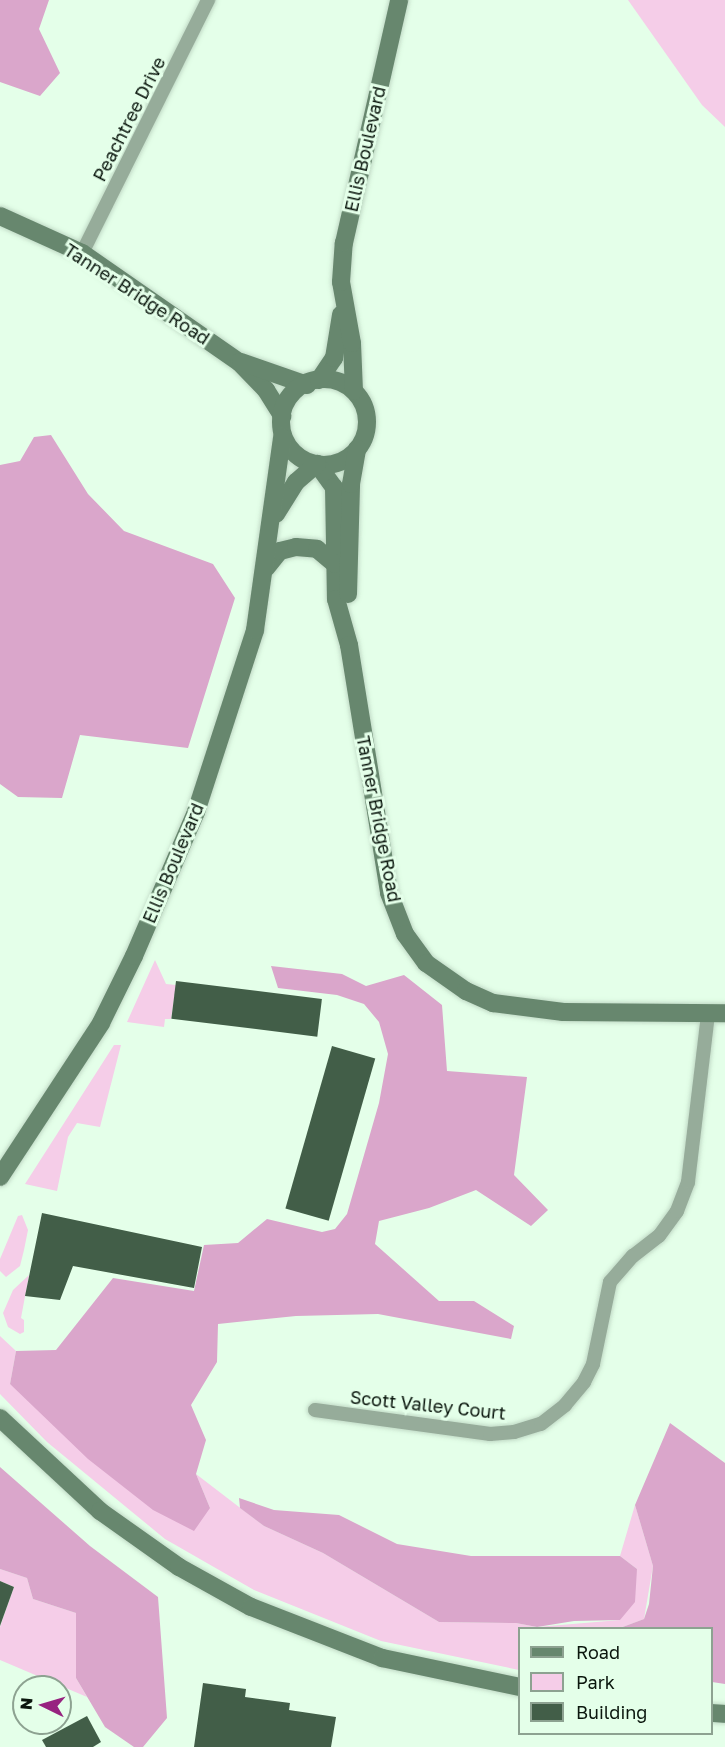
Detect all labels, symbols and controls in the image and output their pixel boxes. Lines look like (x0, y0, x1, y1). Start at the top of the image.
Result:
street label: Peachtree Drive (88, 53, 170, 185)
street label: Ellis Boulevard (340, 84, 390, 214)
street label: Tanner Bridge Road (60, 239, 214, 349)
street label: Tanner Bridge Road (352, 734, 406, 904)
street label: Ellis Boulevard (138, 800, 208, 926)
street label: Scott Valley Court (349, 1386, 507, 1424)
legend (518, 1627, 713, 1735)
text: Road (576, 1641, 620, 1663)
text: Park (576, 1671, 615, 1693)
north arrow (12, 1675, 72, 1735)
text: N (16, 1697, 37, 1711)
text: Building (576, 1701, 647, 1723)

